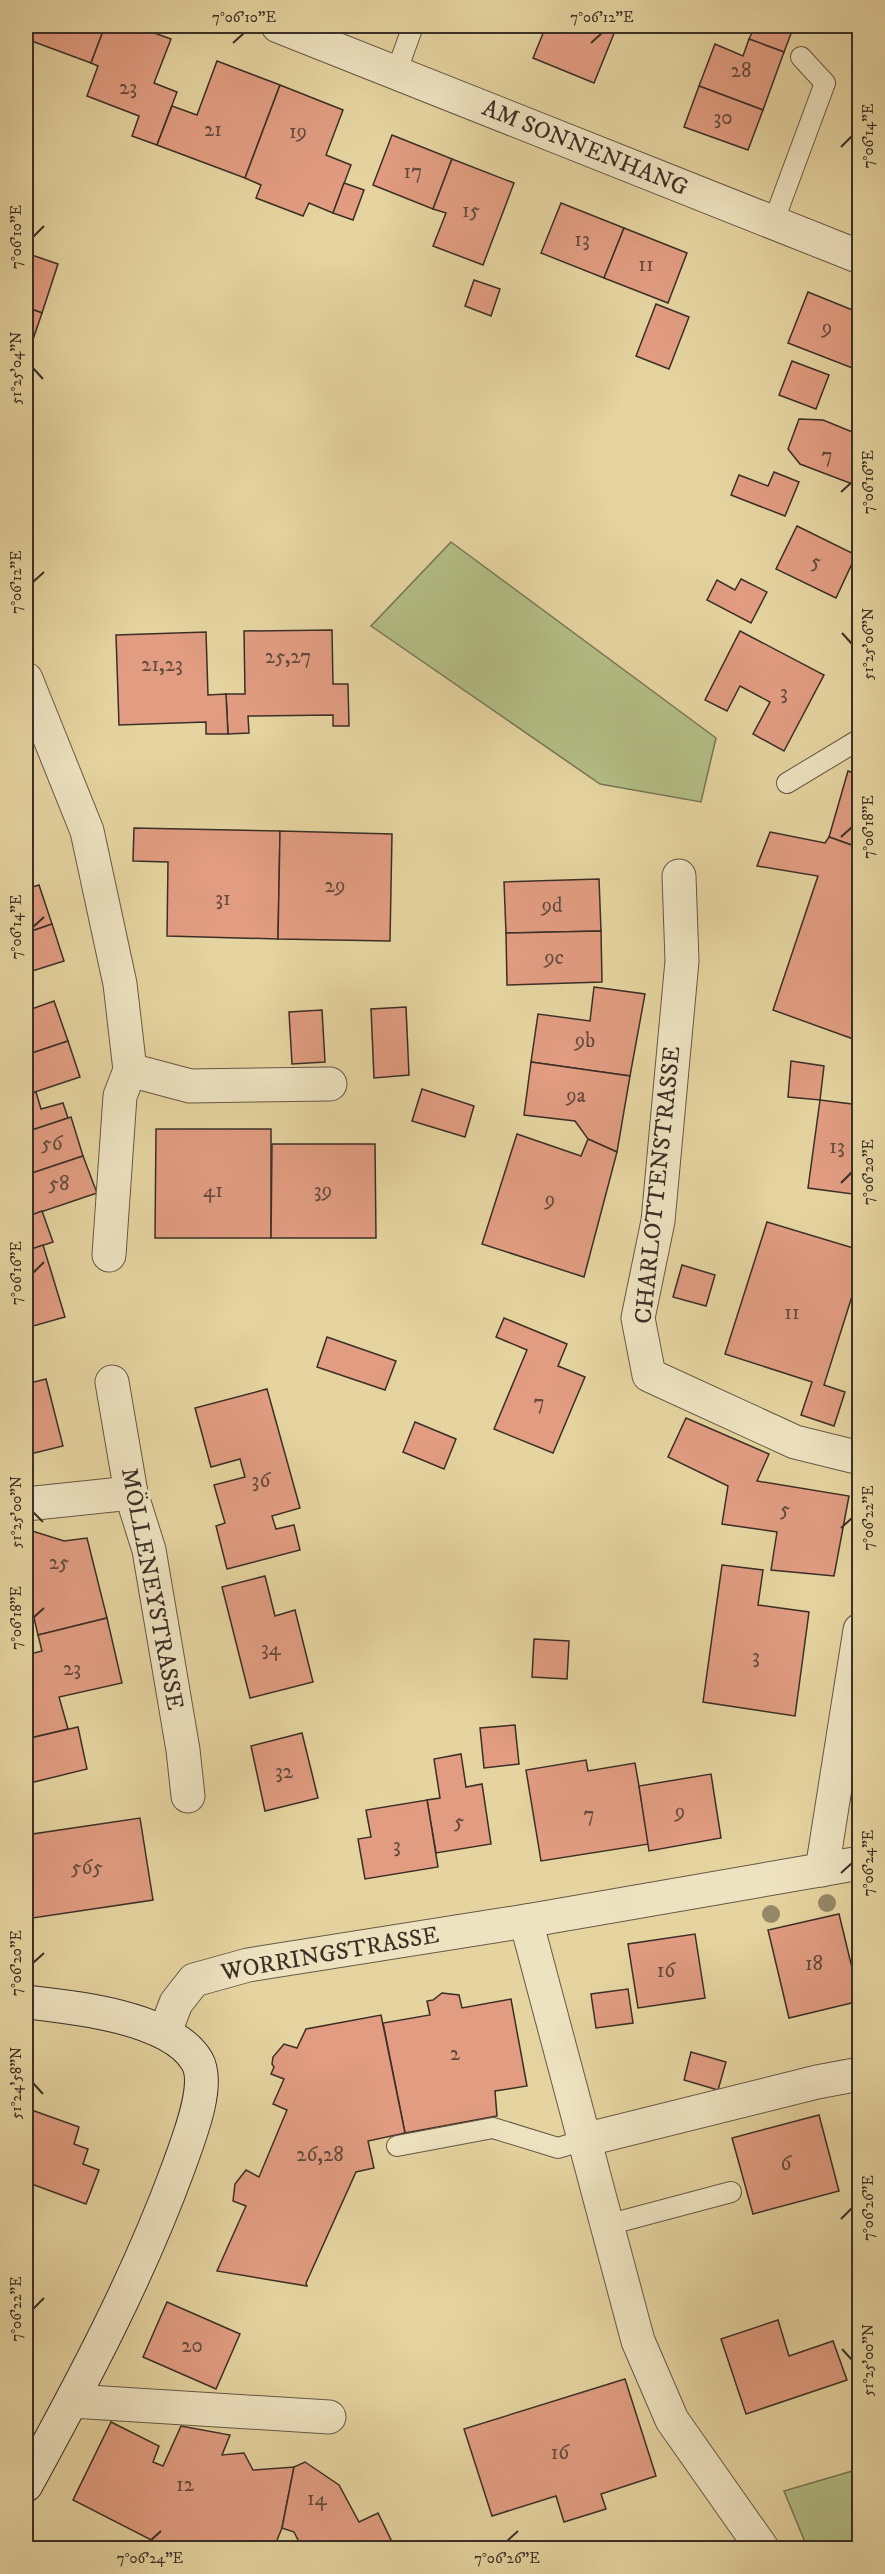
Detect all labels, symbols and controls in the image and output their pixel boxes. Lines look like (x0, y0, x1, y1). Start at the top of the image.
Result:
text: 7°06'10"E (212, 8, 276, 27)
text: 7°06'12"E (570, 8, 634, 27)
house number: 28 (731, 58, 751, 84)
house number: 23 (119, 75, 137, 101)
street label: AM SONNENHANG (478, 93, 693, 203)
text: 7°06'14"E (859, 103, 878, 168)
house number: 30 (713, 105, 733, 131)
house number: 21 (204, 117, 222, 143)
house number: 19 (289, 119, 307, 145)
house number: 17 (404, 159, 422, 185)
house number: 15 (462, 198, 480, 224)
text: 7°06'10"E (7, 205, 26, 269)
house number: 13 (574, 227, 590, 253)
house number: 11 (638, 252, 654, 278)
house number: 9 (821, 315, 832, 341)
text: 51°25'04"N (7, 332, 26, 404)
house number: 7 (821, 443, 833, 469)
text: 7°06'16"E (859, 450, 878, 514)
house number: 5 (811, 549, 821, 575)
text: 7°06'12"E (7, 550, 26, 614)
text: 51°25'06"N (859, 608, 878, 680)
house number: 25,27 (265, 644, 311, 670)
house number: 21,23 (141, 652, 183, 678)
house number: 3 (780, 680, 788, 706)
text: 7°06'18"E (859, 795, 878, 859)
house number: 29 (325, 873, 345, 899)
house number: 31 (215, 886, 231, 912)
house number: 9d (541, 893, 563, 919)
text: 7°06'14"E (7, 894, 26, 959)
house number: 9c (543, 945, 564, 971)
house number: 9b (574, 1028, 595, 1054)
street label: CHARLOTTENSTRASSE (628, 1045, 688, 1325)
house number: 9a (565, 1083, 586, 1109)
house number: 56 (41, 1131, 64, 1157)
house number: 13 (829, 1134, 845, 1160)
text: 7°06'20"E (859, 1139, 878, 1205)
house number: 58 (49, 1171, 69, 1197)
house number: 41 (203, 1178, 223, 1204)
house number: 39 (314, 1178, 332, 1204)
house number: 9 (544, 1187, 555, 1213)
text: 7°06'16"E (7, 1241, 26, 1305)
house number: 11 (784, 1300, 800, 1326)
house number: 7 (533, 1390, 545, 1416)
street label: MÖLLENEYSTRASSE (114, 1465, 190, 1713)
house number: 36 (252, 1468, 271, 1494)
text: 51°25'00"N (7, 1476, 26, 1548)
text: 7°06'22"E (859, 1485, 878, 1551)
house number: 5 (780, 1497, 790, 1523)
house number: 25 (49, 1550, 69, 1576)
text: 7°06'18"E (7, 1586, 26, 1650)
house number: 34 (261, 1636, 282, 1662)
house number: 3 (752, 1644, 760, 1670)
house number: 23 (63, 1656, 81, 1682)
house number: 32 (275, 1759, 294, 1785)
house number: 9 (674, 1799, 685, 1825)
house number: 7 (583, 1802, 595, 1828)
house number: 5 (454, 1809, 464, 1835)
text: 7°06'24"E (859, 1829, 878, 1896)
house number: 3 (393, 1833, 401, 1859)
house number: 565 (71, 1855, 103, 1881)
street label: WORRINGSTRASSE (218, 1920, 441, 1988)
text: 7°06'20"E (7, 1930, 26, 1996)
house number: 18 (805, 1951, 823, 1977)
house number: 16 (657, 1958, 676, 1984)
house number: 2 (450, 2041, 461, 2067)
text: 51°24'58"N (7, 2047, 26, 2119)
house number: 26,28 (296, 2142, 344, 2168)
house number: 6 (781, 2151, 793, 2177)
text: 7°06'26"E (859, 2175, 878, 2241)
text: 7°06'22"E (7, 2276, 26, 2342)
text: 51°25'00"N (859, 2324, 878, 2396)
house number: 20 (181, 2333, 203, 2359)
house number: 16 (551, 2440, 570, 2466)
house number: 12 (176, 2472, 195, 2498)
house number: 14 (307, 2486, 328, 2512)
text: 7°06'24"E (117, 2549, 184, 2568)
text: 7°06'26"E (474, 2549, 540, 2568)

